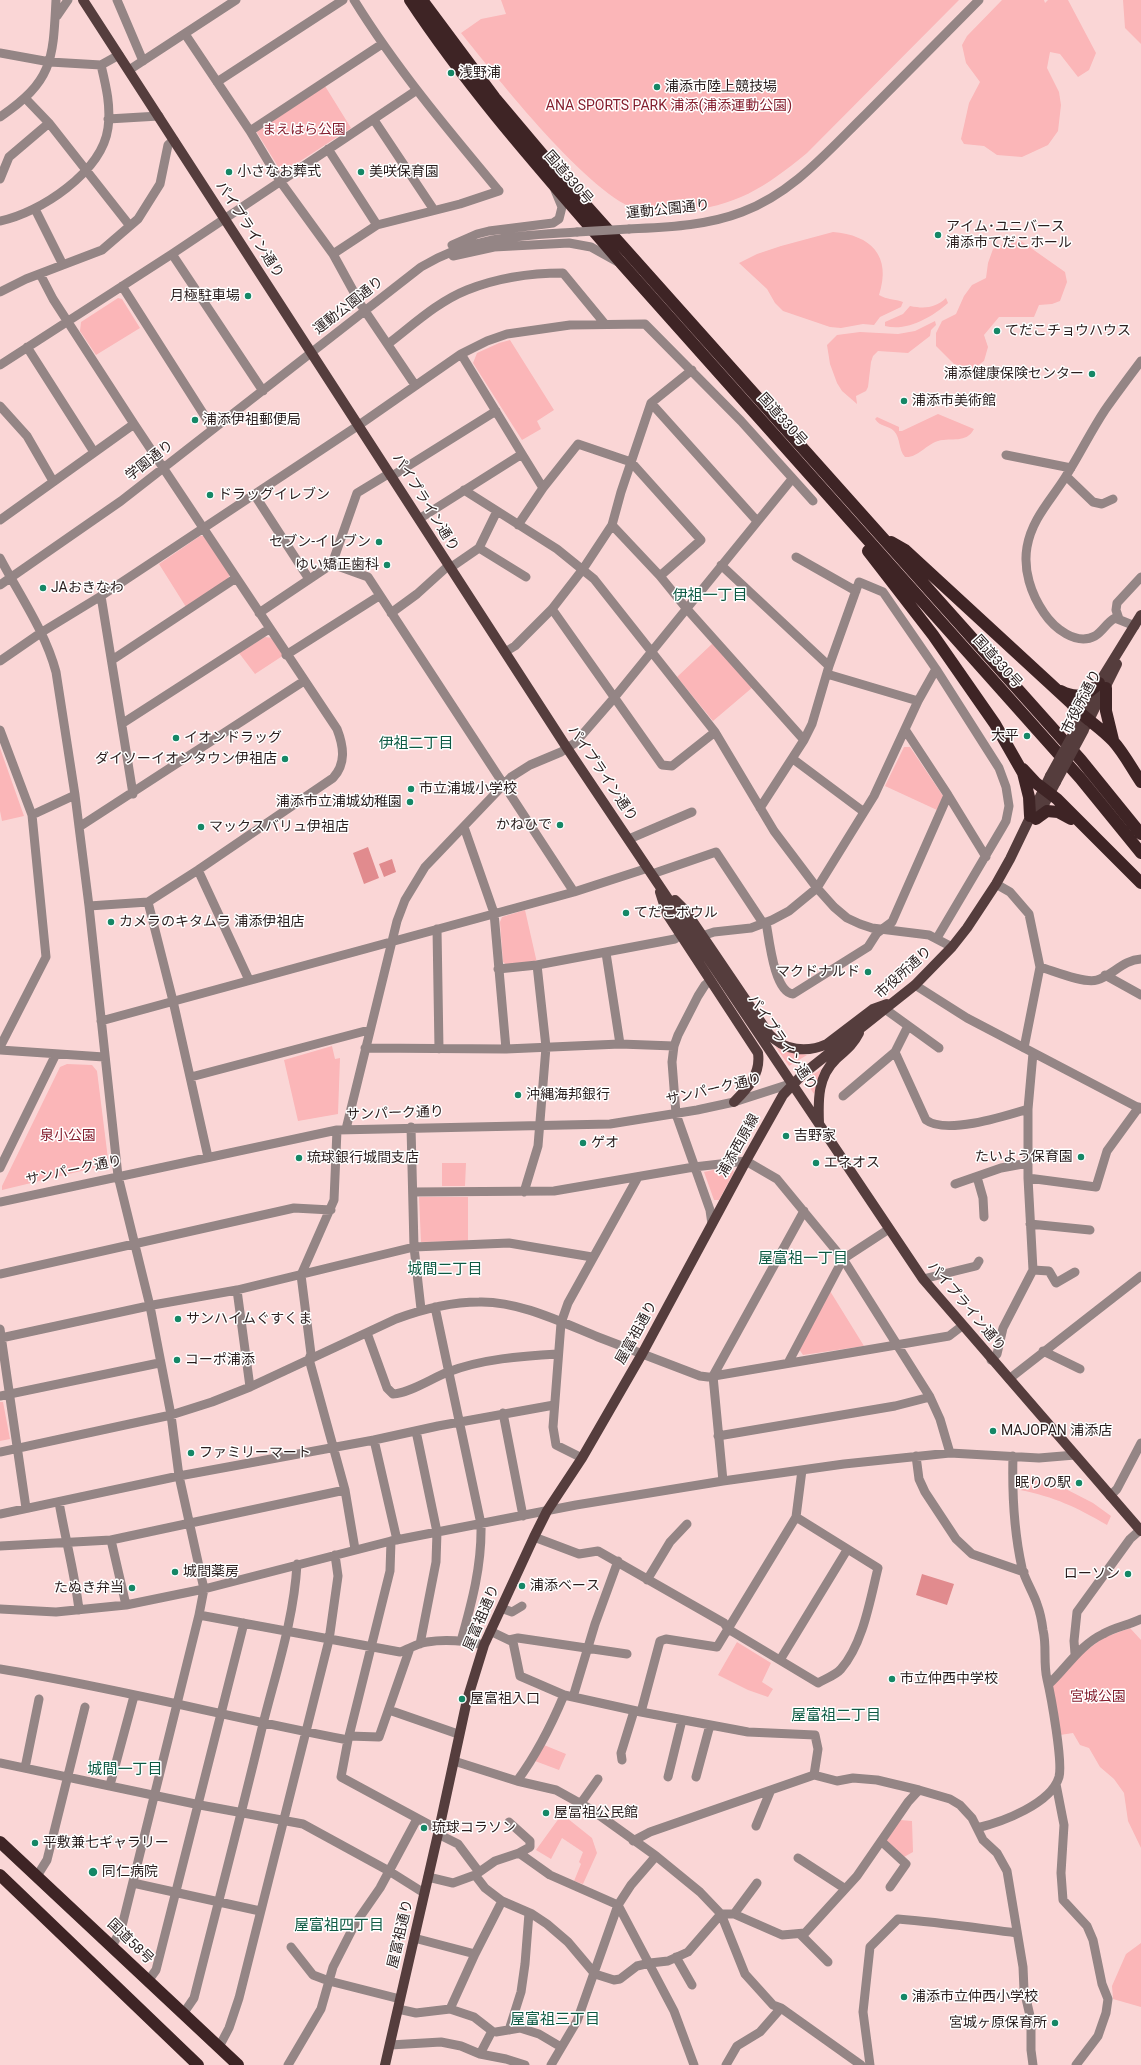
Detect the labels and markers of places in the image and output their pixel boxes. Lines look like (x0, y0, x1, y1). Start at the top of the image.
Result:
place label: 浅野浦 (459, 65, 501, 81)
marker: 浅野浦 (446, 68, 456, 78)
place label: 浦添市陸上競技場 (665, 79, 777, 95)
marker: 浦添市陸上競技場 (652, 82, 662, 92)
place label: 小さなお葬式 (237, 164, 321, 180)
place label: 美咲保育園 (369, 164, 439, 180)
marker: 小さなお葬式 (224, 167, 234, 177)
marker: 美咲保育園 (356, 167, 366, 177)
place label: アイム･ユニバース 浦添市てだこホール (946, 219, 1072, 252)
marker: アイム･ユニバース 浦添市てだこホール (933, 230, 943, 240)
place label: 月極駐車場 (170, 288, 240, 304)
marker: 月極駐車場 (243, 291, 253, 301)
place label: てだこチョウハウス (1005, 323, 1131, 339)
marker: てだこチョウハウス (992, 326, 1002, 336)
place label: 浦添健康保険センター (944, 366, 1084, 382)
marker: 浦添健康保険センター (1087, 369, 1097, 379)
place label: 浦添市美術館 (912, 393, 996, 409)
marker: 浦添市美術館 (899, 396, 909, 406)
place label: 浦添伊祖郵便局 (203, 412, 301, 428)
marker: 浦添伊祖郵便局 (190, 415, 200, 425)
place label: ドラッグイレブン (218, 487, 330, 503)
marker: ドラッグイレブン (205, 490, 215, 500)
place label: セブン-イレブン (269, 534, 371, 550)
marker: セブン-イレブン (374, 537, 384, 547)
place label: ゆい矯正歯科 (295, 557, 379, 573)
marker: ゆい矯正歯科 (382, 560, 392, 570)
place label: JAおきなわ (51, 580, 124, 596)
marker: JAおきなわ (38, 583, 48, 593)
place label: 大平 (991, 728, 1019, 744)
place label: イオンドラッグ (184, 730, 282, 746)
marker: 大平 (1022, 731, 1032, 741)
marker: イオンドラッグ (171, 733, 181, 743)
place label: ダイソーイオンタウン伊祖店 (95, 751, 277, 767)
marker: ダイソーイオンタウン伊祖店 (280, 754, 290, 764)
place label: 市立浦城小学校 (419, 781, 517, 797)
marker: 市立浦城小学校 (406, 784, 416, 794)
place label: 浦添市立浦城幼稚園 (276, 794, 402, 810)
marker: 浦添市立浦城幼稚園 (405, 797, 415, 807)
place label: かねひで (496, 817, 552, 833)
place label: マックスバリュ伊祖店 (209, 819, 349, 835)
marker: かねひで (555, 820, 565, 830)
marker: マックスバリュ伊祖店 (196, 822, 206, 832)
place label: てだこボウル (634, 905, 718, 921)
marker: てだこボウル (621, 908, 631, 918)
place label: カメラのキタムラ 浦添伊祖店 (119, 914, 304, 930)
marker: カメラのキタムラ 浦添伊祖店 (106, 917, 116, 927)
place label: マクドナルド (776, 964, 860, 980)
marker: マクドナルド (863, 967, 873, 977)
place label: 沖縄海邦銀行 (526, 1087, 610, 1103)
marker: 沖縄海邦銀行 (513, 1090, 523, 1100)
place label: 吉野家 (794, 1128, 836, 1144)
marker: 吉野家 (781, 1131, 791, 1141)
place label: ゲオ (591, 1135, 619, 1151)
marker: ゲオ (578, 1138, 588, 1148)
place label: たいよう保育園 (975, 1149, 1073, 1165)
place label: 琉球銀行城間支店 (307, 1150, 419, 1166)
marker: たいよう保育園 (1076, 1152, 1086, 1162)
marker: 琉球銀行城間支店 (294, 1153, 304, 1163)
place label: エネオス (824, 1155, 880, 1171)
marker: エネオス (811, 1158, 821, 1168)
place label: サンハイムぐすくま (186, 1311, 312, 1327)
marker: サンハイムぐすくま (173, 1314, 183, 1324)
place label: コーポ浦添 (185, 1352, 255, 1368)
marker: コーポ浦添 (172, 1355, 182, 1365)
place label: MAJOPAN 浦添店 (1001, 1423, 1112, 1439)
marker: MAJOPAN 浦添店 (988, 1426, 998, 1436)
place label: ファミリーマート (199, 1445, 311, 1461)
marker: ファミリーマート (186, 1448, 196, 1458)
place label: 眠りの駅 (1015, 1475, 1071, 1491)
marker: 眠りの駅 (1074, 1478, 1084, 1488)
place label: 城間薬房 (183, 1564, 239, 1580)
place label: ローソン (1064, 1566, 1120, 1582)
marker: 城間薬房 (170, 1567, 180, 1577)
marker: ローソン (1123, 1569, 1133, 1579)
place label: 浦添ベース (530, 1578, 600, 1594)
place label: たぬき弁当 (54, 1580, 124, 1596)
marker: 浦添ベース (517, 1581, 527, 1591)
marker: たぬき弁当 (127, 1583, 137, 1593)
place label: 市立仲西中学校 (900, 1671, 998, 1687)
marker: 市立仲西中学校 (887, 1674, 897, 1684)
place label: 屋富祖入口 (470, 1691, 540, 1707)
marker: 屋富祖入口 (457, 1694, 467, 1704)
place label: 屋冨祖公民館 (554, 1805, 638, 1821)
marker: 屋冨祖公民館 (541, 1808, 551, 1818)
place label: 琉球コラソン (432, 1820, 516, 1836)
marker: 琉球コラソン (419, 1823, 429, 1833)
place label: 平敷兼七ギャラリー (43, 1835, 169, 1851)
marker: 平敷兼七ギャラリー (30, 1838, 40, 1848)
place label: 同仁病院 (102, 1864, 158, 1880)
marker: 同仁病院 (87, 1866, 99, 1878)
place label: 浦添市立仲西小学校 (912, 1989, 1038, 2005)
marker: 浦添市立仲西小学校 (899, 1992, 909, 2002)
place label: 宮城ヶ原保育所 (949, 2015, 1047, 2031)
marker: 宮城ヶ原保育所 (1050, 2018, 1060, 2028)

